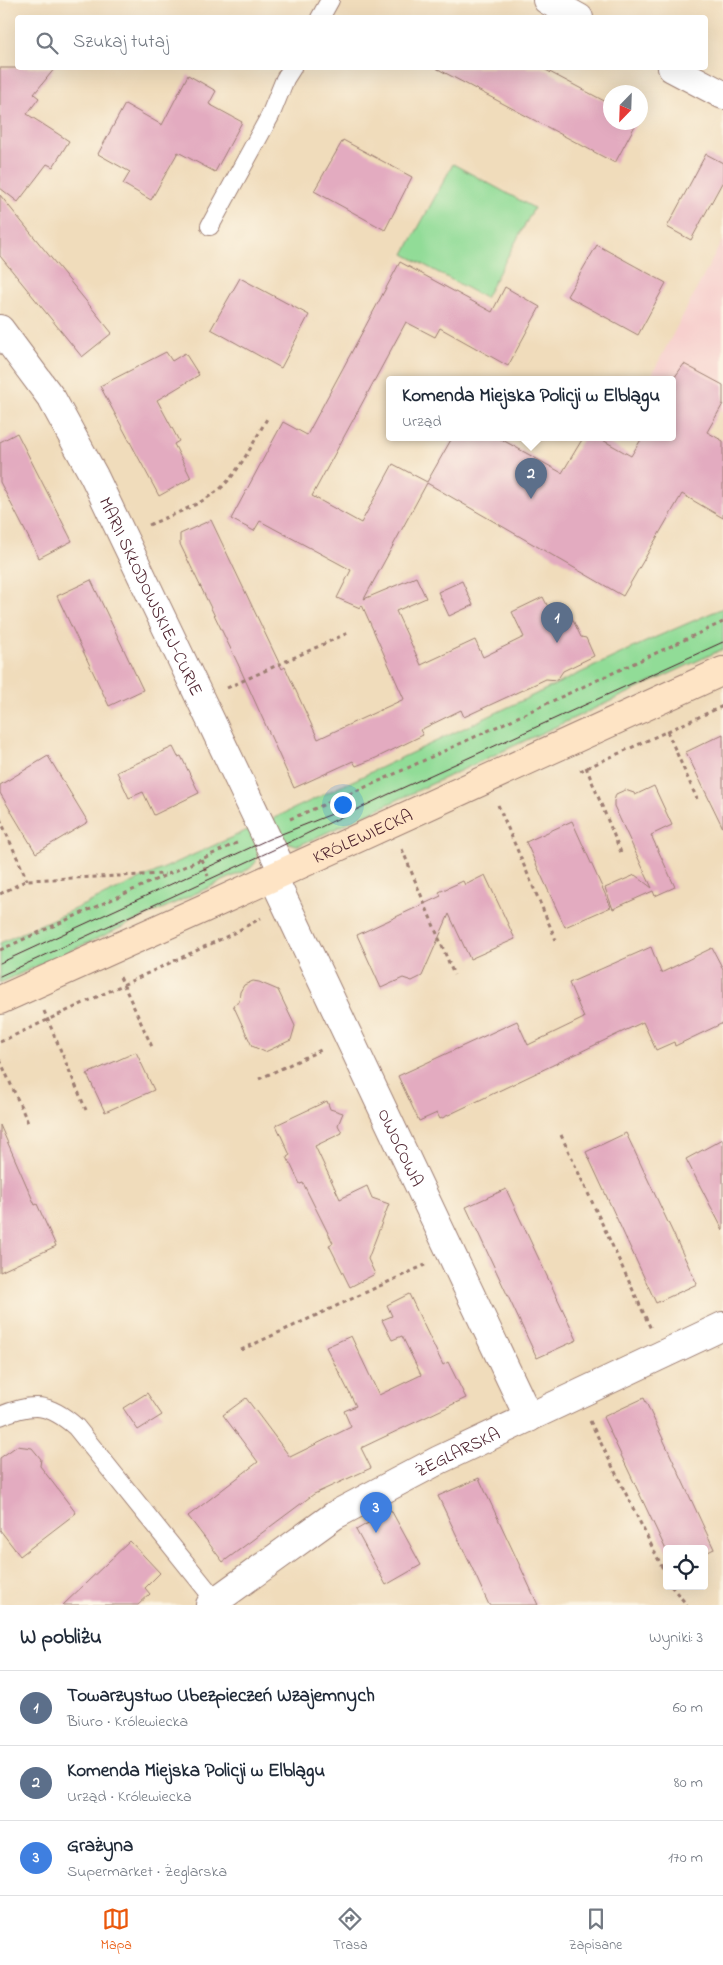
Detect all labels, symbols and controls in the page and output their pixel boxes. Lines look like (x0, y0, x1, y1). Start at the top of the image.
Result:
search box (15, 15, 708, 70)
icon: search (33, 29, 61, 57)
text: Szukaj tutaj (73, 29, 169, 56)
north arrow (603, 85, 648, 130)
popup (386, 376, 676, 441)
text: Komenda Miejska Policji w Elblągu (402, 383, 660, 410)
text: Urząd (402, 410, 441, 434)
pin: 2 (515, 458, 547, 499)
street label: MARII SKŁODOWSKIEJ-CURIE (91, 493, 208, 701)
pin: 1 (541, 602, 573, 643)
your location (330, 792, 356, 818)
street label: KRÓLEWIECKA (309, 804, 418, 872)
street label: OWOCOWA (369, 1105, 429, 1192)
street label: ŻEGLARSKA (411, 1422, 505, 1485)
pin: 3 (360, 1492, 392, 1533)
map controls (663, 1545, 708, 1590)
button: locate (663, 1545, 708, 1590)
text: W pobliżu (20, 1623, 102, 1653)
text: Wyniki: 3 (649, 1626, 703, 1650)
text: Towarzystwo Ubezpieczeń Wzajemnych (67, 1683, 375, 1710)
text: 1 (33, 1696, 39, 1720)
text: 60 m (673, 1696, 703, 1720)
text: Biuro · Królewiecka (67, 1710, 188, 1734)
text: Komenda Miejska Policji w Elblągu (67, 1758, 325, 1785)
text: 2 (32, 1771, 40, 1795)
text: 80 m (674, 1771, 703, 1795)
text: Urząd · Królewiecka (67, 1785, 192, 1809)
text: Grażyna (67, 1833, 133, 1860)
text: 3 (33, 1846, 39, 1870)
text: 170 m (668, 1846, 703, 1870)
text: Supermarket · Żeglarska (67, 1860, 227, 1884)
tab: Mapa (101, 1905, 132, 1956)
tab: Trasa (333, 1905, 368, 1956)
tab: Zapisane (569, 1905, 622, 1956)

